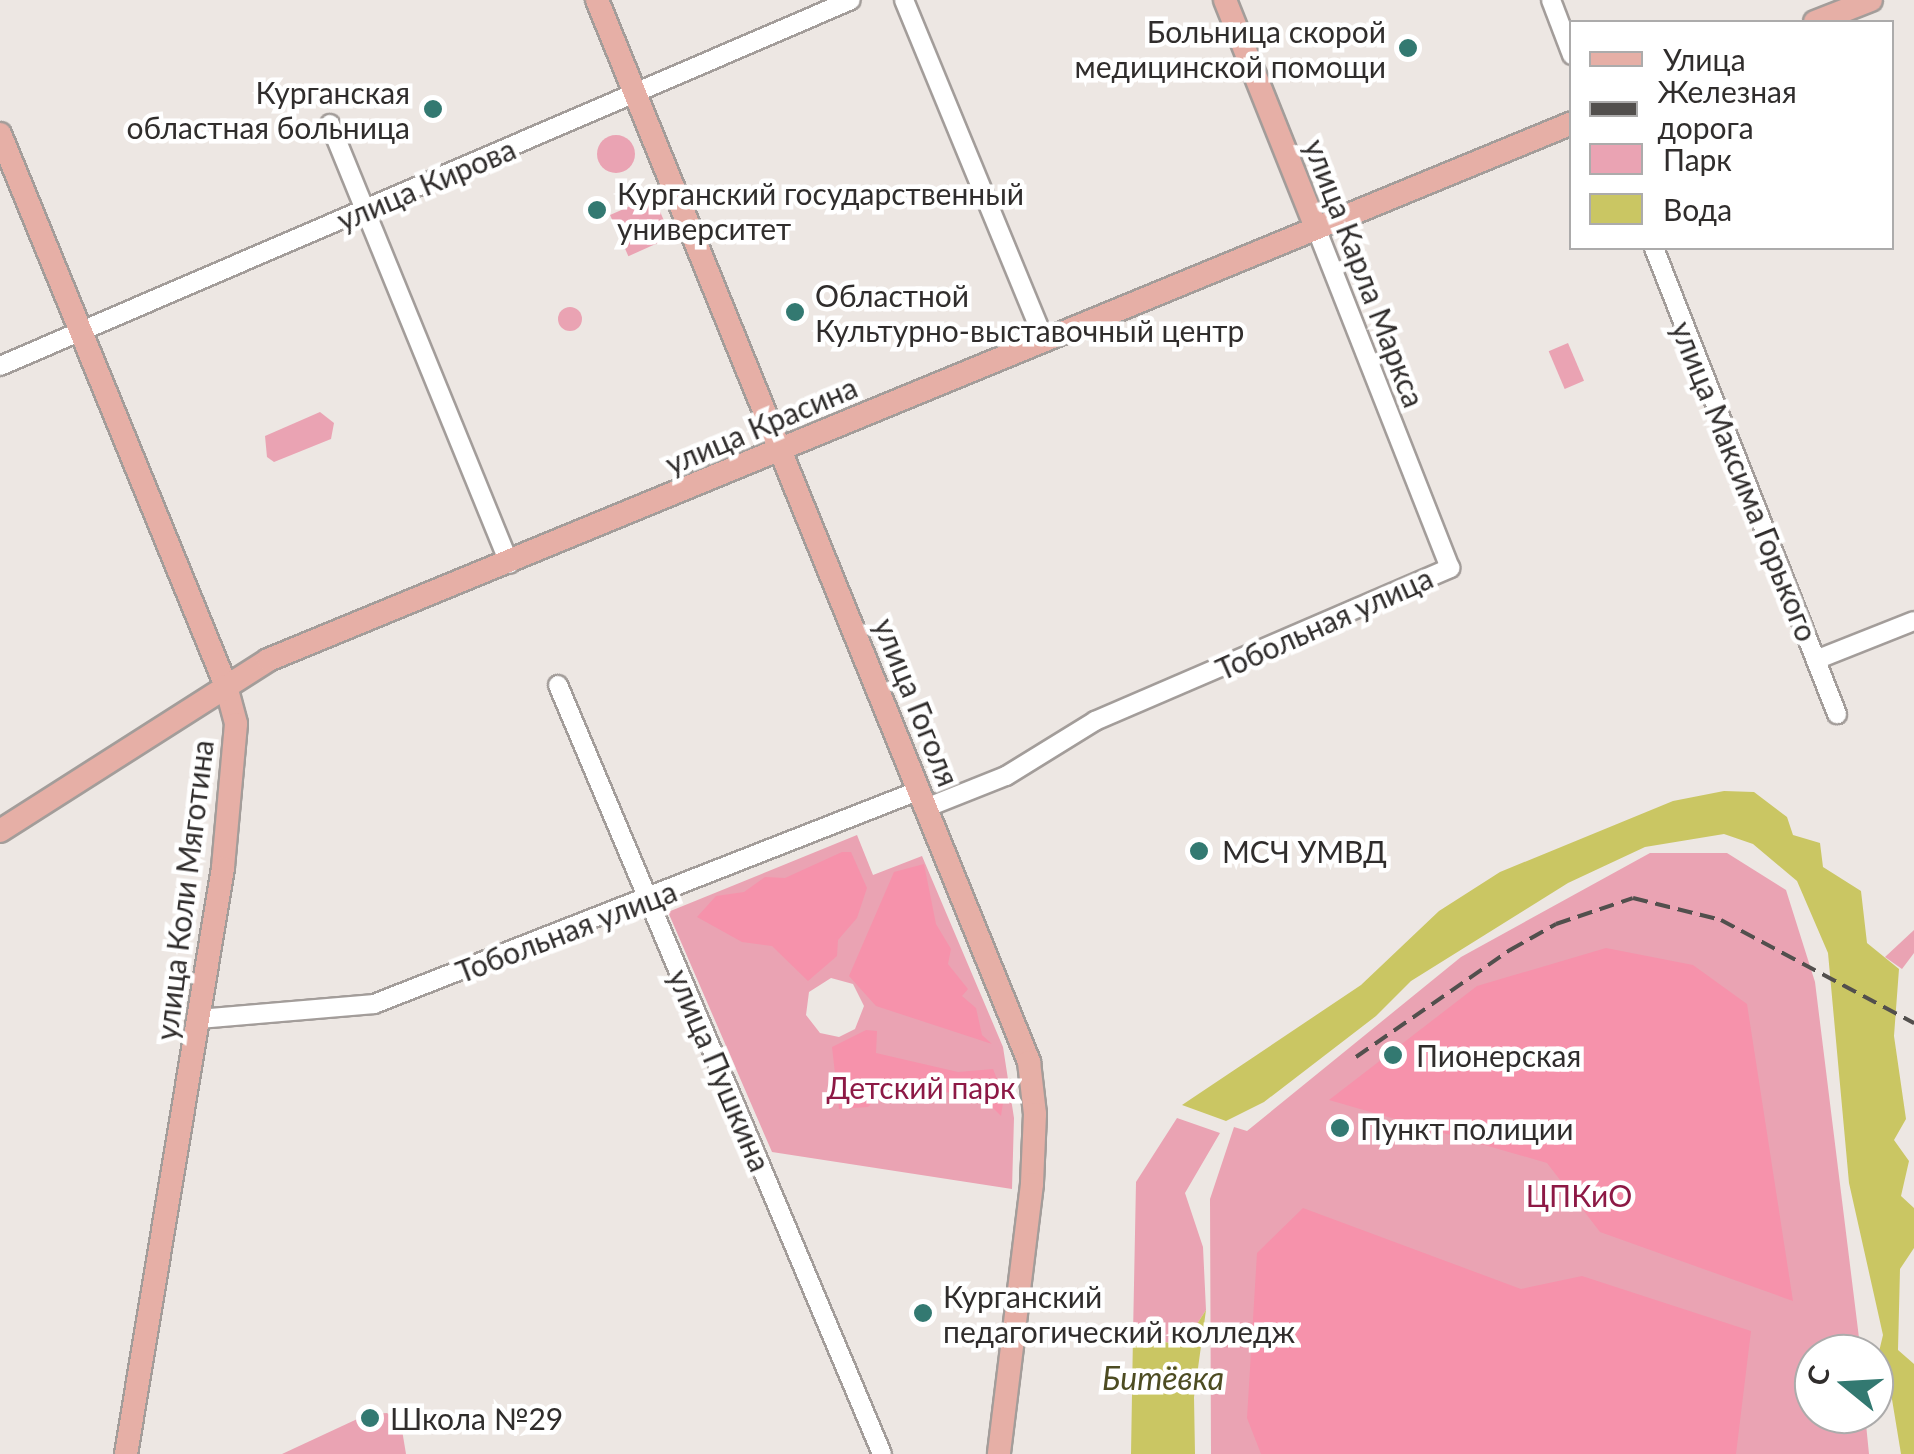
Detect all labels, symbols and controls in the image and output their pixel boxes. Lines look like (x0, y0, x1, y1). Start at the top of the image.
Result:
place label: Больница скорой медицинской помощи (1075, 13, 1386, 84)
legend (1569, 20, 1894, 250)
marker: Больница скорой медицинской помощи (1395, 35, 1421, 61)
text: Улица (1663, 41, 1746, 77)
text: Железная дорога (1658, 73, 1797, 145)
place label: Курганская областная больница (126, 74, 410, 144)
marker: Курганская областная больница (420, 96, 446, 122)
street label: улица Кирова (331, 130, 521, 238)
street label: улица Карла Маркса (1297, 134, 1433, 412)
text: Парк (1663, 141, 1732, 177)
place label: Курганский государственный университет (617, 175, 1024, 246)
text: Вода (1663, 191, 1732, 227)
marker: Курганский государственный университет (586, 199, 608, 221)
place label: Областной Культурно-выставочный центр (815, 277, 1244, 348)
marker: Областной Культурно-выставочный центр (784, 301, 806, 323)
street label: улица Максима Горького (1664, 316, 1826, 646)
street label: улица Красина (660, 368, 862, 482)
street label: Тобольная улица (1210, 559, 1438, 687)
street label: улица Гоголя (867, 613, 967, 791)
street label: улица Коли Мяготина (148, 738, 220, 1042)
place label: МСЧ УМВД (1222, 833, 1387, 869)
marker: МСЧ УМВД (1186, 838, 1212, 864)
street label: Тобольная улица (451, 872, 681, 990)
street label: улица Пушкина (661, 964, 779, 1176)
place label: Пионерская (1416, 1037, 1581, 1073)
marker: Пионерская (1380, 1042, 1406, 1068)
park label: Детский парк (826, 1069, 1016, 1105)
place label: Пункт полиции (1360, 1110, 1573, 1146)
marker: Пункт полиции (1329, 1117, 1351, 1139)
park label: ЦПКиО (1526, 1177, 1632, 1213)
place label: Курганский педагогический колледж (943, 1278, 1295, 1348)
marker: Курганский педагогический колледж (912, 1302, 934, 1324)
north arrow (1794, 1334, 1894, 1434)
water label: Битёвка (1102, 1359, 1224, 1397)
text: С (1798, 1361, 1836, 1389)
place label: Школа №29 (390, 1400, 563, 1436)
marker: Школа №29 (359, 1407, 381, 1429)

